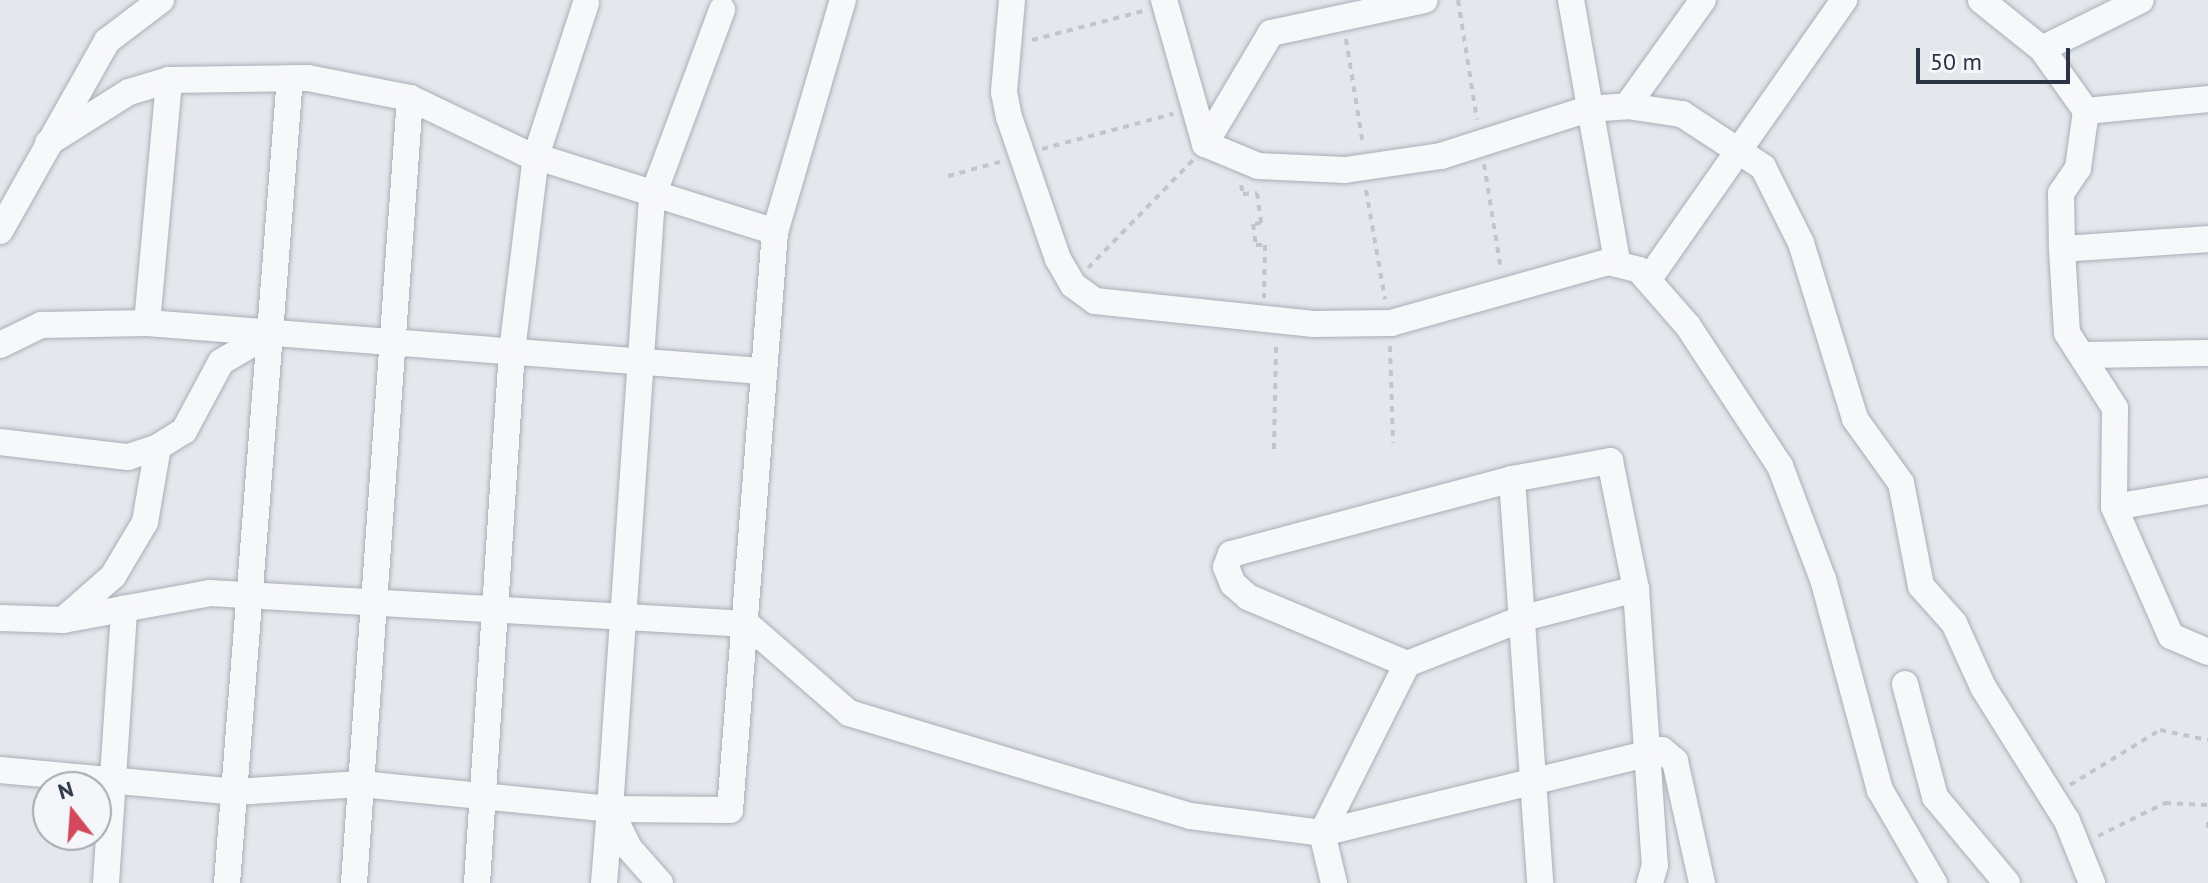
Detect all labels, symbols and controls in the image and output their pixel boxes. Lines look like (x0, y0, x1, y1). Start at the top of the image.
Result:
scale bar (1920, 32, 2074, 82)
text: 50 m (1930, 46, 1982, 77)
north arrow (32, 771, 112, 851)
text: N (55, 774, 77, 805)

